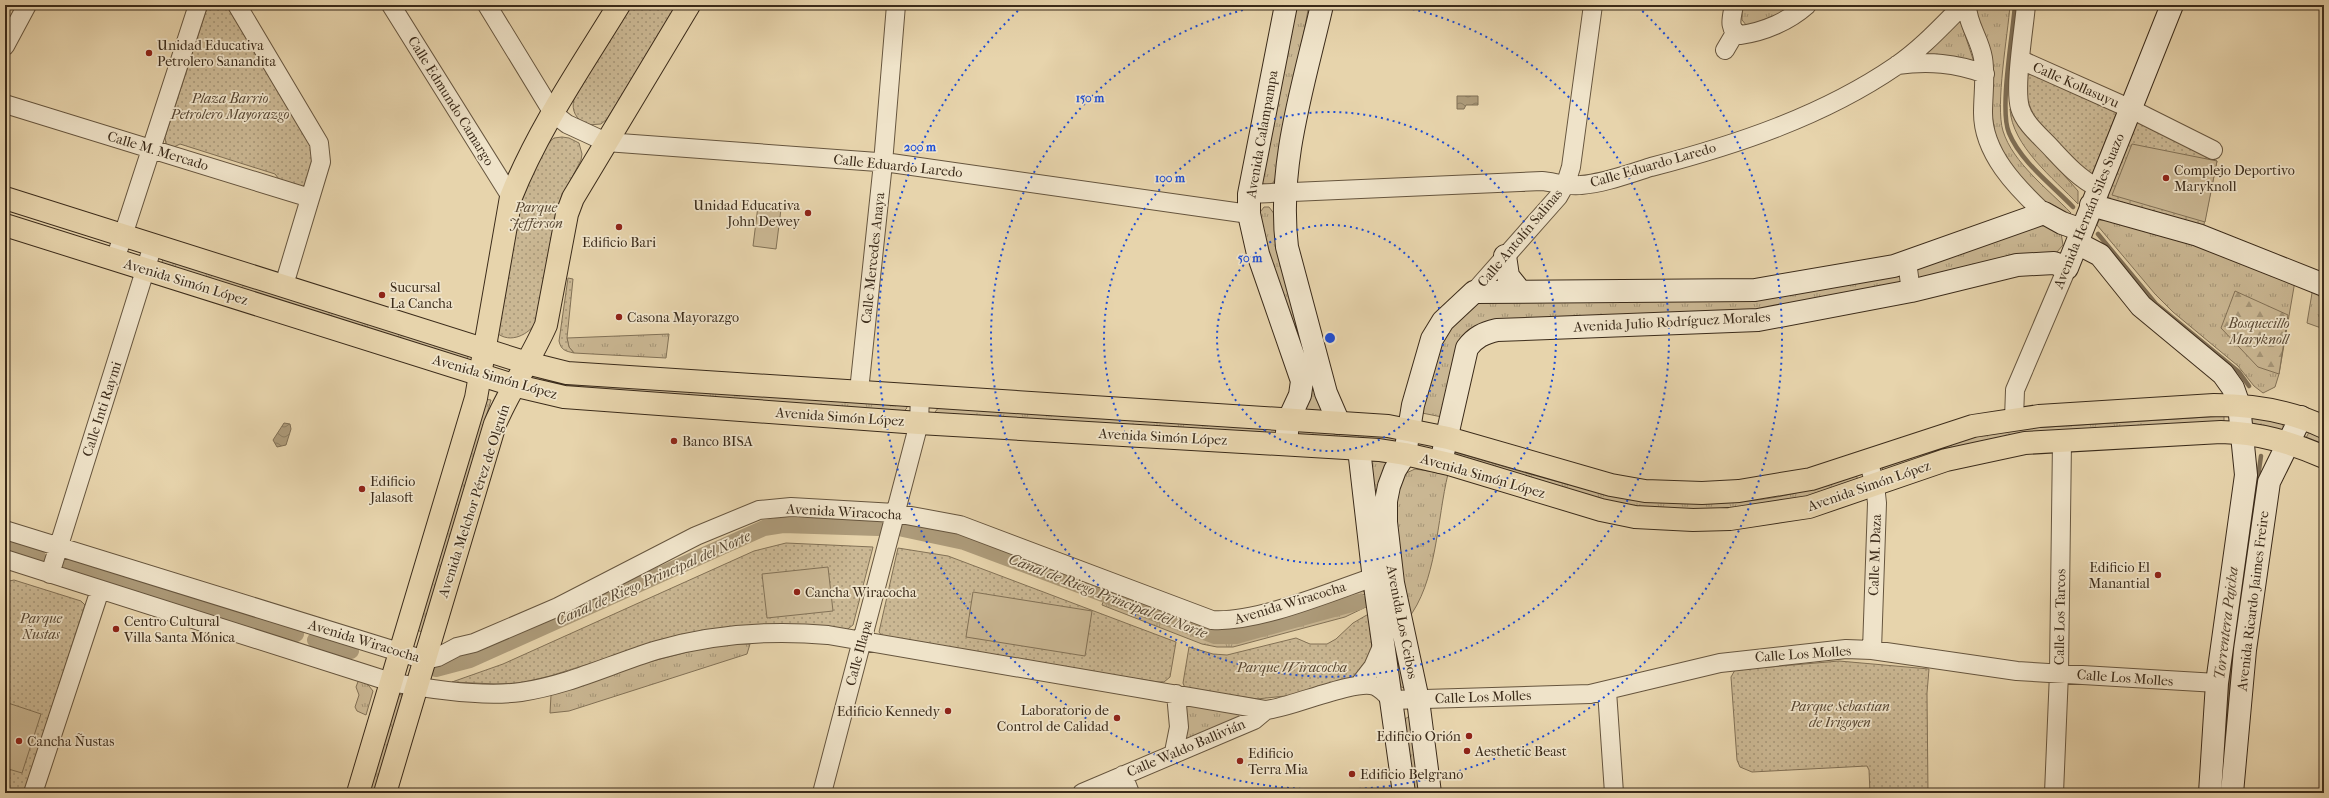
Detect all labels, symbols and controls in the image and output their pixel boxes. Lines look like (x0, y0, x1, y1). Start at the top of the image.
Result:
street label: Calle Edmundo Camargo (404, 33, 498, 169)
place label: Unidad Educativa Petrolero Sanandita (157, 37, 277, 70)
marker: Unidad Educativa Petrolero Sanandita (144, 48, 154, 58)
street label: Calle Kollasuyu (2030, 58, 2122, 112)
street label: Avenida Calampampa (1242, 68, 1282, 200)
park label: Plaza Barrio Petrolero Mayorazgo (170, 90, 289, 123)
text: 150 m (1076, 91, 1105, 105)
street label: Calle M. Mercado (105, 128, 211, 174)
street label: Avenida Hernán Siles Suazo (2050, 131, 2128, 292)
street label: Calle Eduardo Laredo (1588, 139, 1718, 191)
text: 200 m (904, 140, 937, 154)
street label: Calle Eduardo Laredo (832, 151, 964, 181)
place label: Complejo Deportivo Maryknoll (2174, 162, 2295, 195)
text: 100 m (1155, 171, 1186, 185)
marker: Complejo Deportivo Maryknoll (2161, 173, 2171, 183)
street label: Calle Antolín Salinas (1474, 185, 1566, 291)
street label: Calle Mercedes Anaya (858, 191, 888, 325)
place label: Unidad Educativa John Dewey (693, 197, 801, 230)
park label: Parque Jefferson (509, 199, 563, 232)
marker: Unidad Educativa John Dewey (803, 208, 813, 218)
marker: Edificio Bari (614, 222, 624, 232)
place label: Edificio Bari (582, 234, 656, 251)
text: 50 m (1238, 251, 1263, 265)
street label: Avenida Simón López (121, 255, 250, 309)
place label: Sucursal La Cancha (390, 279, 453, 312)
marker: Sucursal La Cancha (377, 290, 387, 300)
street label: Avenida Julio Rodríguez Morales (1572, 308, 1771, 336)
place label: Casona Mayorazgo (627, 309, 739, 326)
marker: Casona Mayorazgo (614, 312, 624, 322)
park label: Bosquecillo Maryknoll (2227, 315, 2290, 348)
centre of rings (1323, 331, 1337, 345)
street label: Avenida Simón López (430, 351, 559, 403)
street label: Calle Inti Raymi (79, 359, 125, 459)
street label: Avenida Melchor Pérez de Olguín (434, 402, 513, 601)
street label: Avenida Simón López (774, 404, 905, 430)
street label: Avenida Simón López (1097, 425, 1228, 449)
place label: Banco BISA (682, 433, 754, 450)
marker: Banco BISA (669, 436, 679, 446)
street label: Avenida Simón López (1418, 450, 1547, 502)
street label: Avenida Simón López (1804, 457, 1933, 515)
place label: Edificio Jalasoft (369, 473, 415, 506)
marker: Edificio Jalasoft (357, 484, 367, 494)
street label: Avenida Wiracocha (785, 500, 903, 524)
street label: Avenida Ricardo Jaimes Freire (2233, 510, 2273, 693)
street label: Calle M. Daza (1865, 513, 1885, 596)
water label: Canal de Riego Principal del Norte (553, 526, 754, 629)
water label: Canal de Riego Principal del Norte (1006, 550, 1211, 643)
place label: Edificio El Manantial (2089, 559, 2150, 592)
street label: Avenida Los Ceibos (1382, 563, 1421, 680)
water label: Torrentera Pajcha (2210, 565, 2242, 681)
street label: Calle Los Tarcos (2051, 569, 2069, 665)
marker: Edificio El Manantial (2153, 570, 2163, 580)
street label: Avenida Wiracocha (1231, 578, 1348, 628)
place label: Cancha Wiracocha (805, 584, 917, 601)
marker: Cancha Wiracocha (792, 587, 802, 597)
park label: Parque Ñustas (19, 610, 63, 643)
place label: Centro Cultural Villa Santa Mónica (123, 613, 236, 646)
street label: Avenida Wiracocha (305, 616, 422, 666)
street label: Calle Illapa (842, 618, 876, 688)
marker: Centro Cultural Villa Santa Mónica (111, 624, 121, 634)
street label: Calle Los Molles (1754, 642, 1852, 666)
park label: Parque Wiracocha (1236, 659, 1347, 676)
street label: Calle Los Molles (2076, 666, 2174, 690)
street label: Calle Los Molles (1434, 687, 1532, 707)
park label: Parque Sebastian de Irigoyen (1789, 698, 1890, 731)
place label: Laboratorio de Control de Calidad (997, 702, 1109, 735)
place label: Edificio Kennedy (837, 703, 941, 720)
marker: Edificio Kennedy (943, 706, 953, 716)
marker: Laboratorio de Control de Calidad (1112, 713, 1122, 723)
street label: Calle Waldo Ballivián (1124, 715, 1248, 781)
place label: Edificio Orión (1376, 728, 1461, 745)
marker: Edificio Orión (1464, 731, 1474, 741)
place label: Cancha Ñustas (27, 733, 115, 750)
marker: Cancha Ñustas (14, 736, 24, 746)
place label: Aesthetic Beast (1474, 743, 1567, 760)
place label: Edificio Terra Mia (1248, 745, 1309, 778)
marker: Aesthetic Beast (1462, 746, 1472, 756)
marker: Edificio Terra Mia (1235, 756, 1245, 766)
place label: Edificio Belgrano (1360, 766, 1463, 783)
marker: Edificio Belgrano (1347, 769, 1357, 779)

